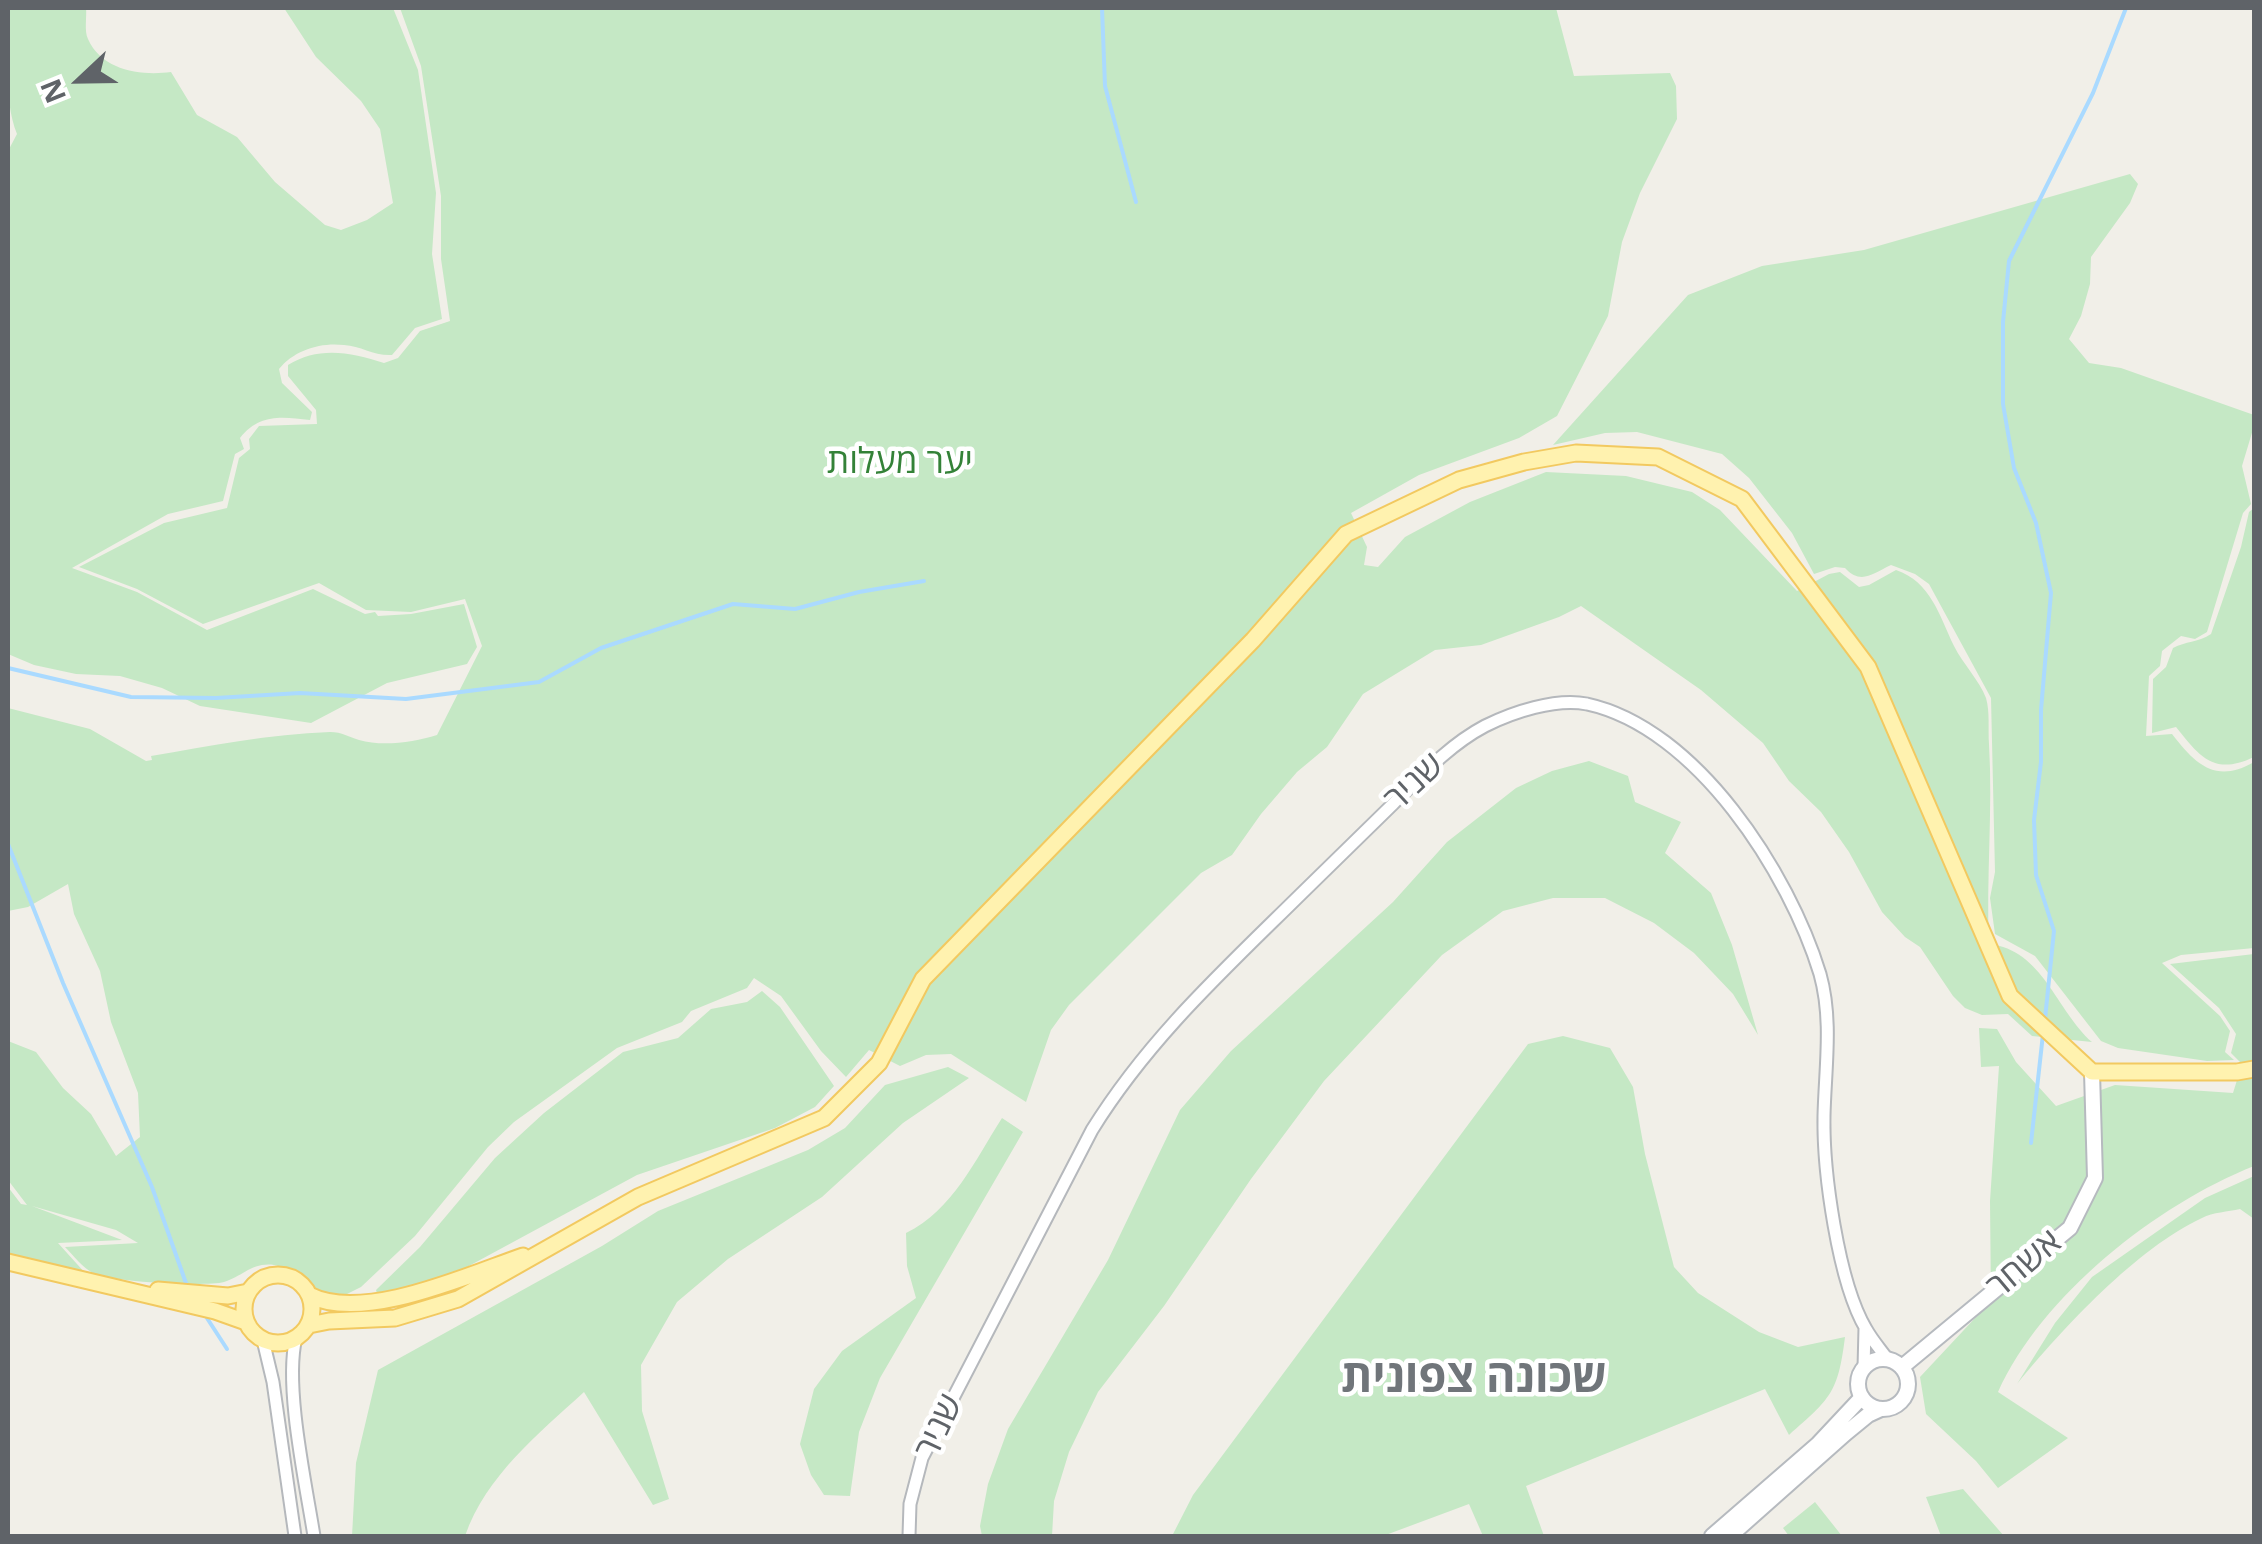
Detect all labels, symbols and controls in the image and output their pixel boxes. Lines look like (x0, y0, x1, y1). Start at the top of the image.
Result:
north arrow (30, 30, 130, 130)
text: N (30, 74, 74, 109)
park label: יער מעלות (827, 442, 973, 484)
street label: שניר (1377, 745, 1453, 821)
street label: אשחר (1979, 1222, 2071, 1308)
district label: שכונה צפונית (1341, 1352, 1607, 1406)
street label: שניר (907, 1388, 973, 1466)

